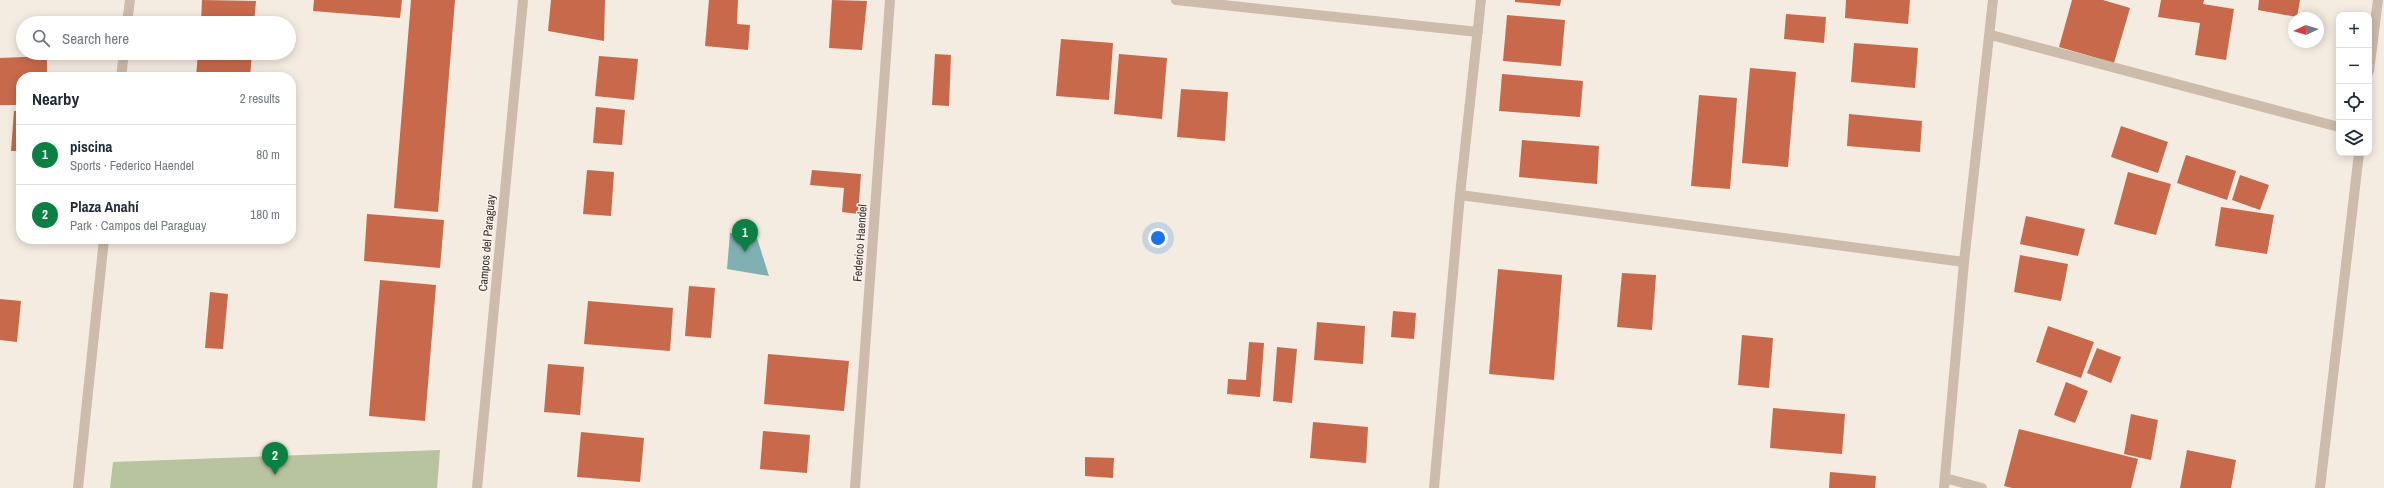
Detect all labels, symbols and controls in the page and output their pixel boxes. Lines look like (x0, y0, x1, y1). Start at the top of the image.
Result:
north arrow (2288, 12, 2324, 48)
map controls (2336, 12, 2372, 156)
button: + (2336, 12, 2372, 48)
search box (16, 16, 296, 60)
icon: search (30, 27, 52, 49)
text: Search here (62, 28, 129, 49)
button: − (2336, 48, 2372, 84)
button: locate (2336, 84, 2372, 120)
text: Nearby (32, 87, 79, 110)
text: 2 results (240, 90, 280, 107)
button: layers (2336, 120, 2372, 156)
text: piscina (70, 136, 112, 157)
text: 1 (42, 146, 48, 163)
text: 80 m (256, 146, 280, 163)
text: Sports · Federico Haendel (70, 157, 194, 174)
street label: Campos del Paraguay (475, 194, 499, 292)
text: Plaza Anahí (70, 196, 139, 217)
street label: Federico Haendel (849, 204, 871, 282)
text: 2 (42, 206, 48, 223)
text: 180 m (250, 206, 280, 223)
text: Park · Campos del Paraguay (70, 217, 206, 234)
pin: 1 (732, 219, 758, 252)
your location (1148, 228, 1168, 248)
pin: 2 (262, 442, 288, 475)

